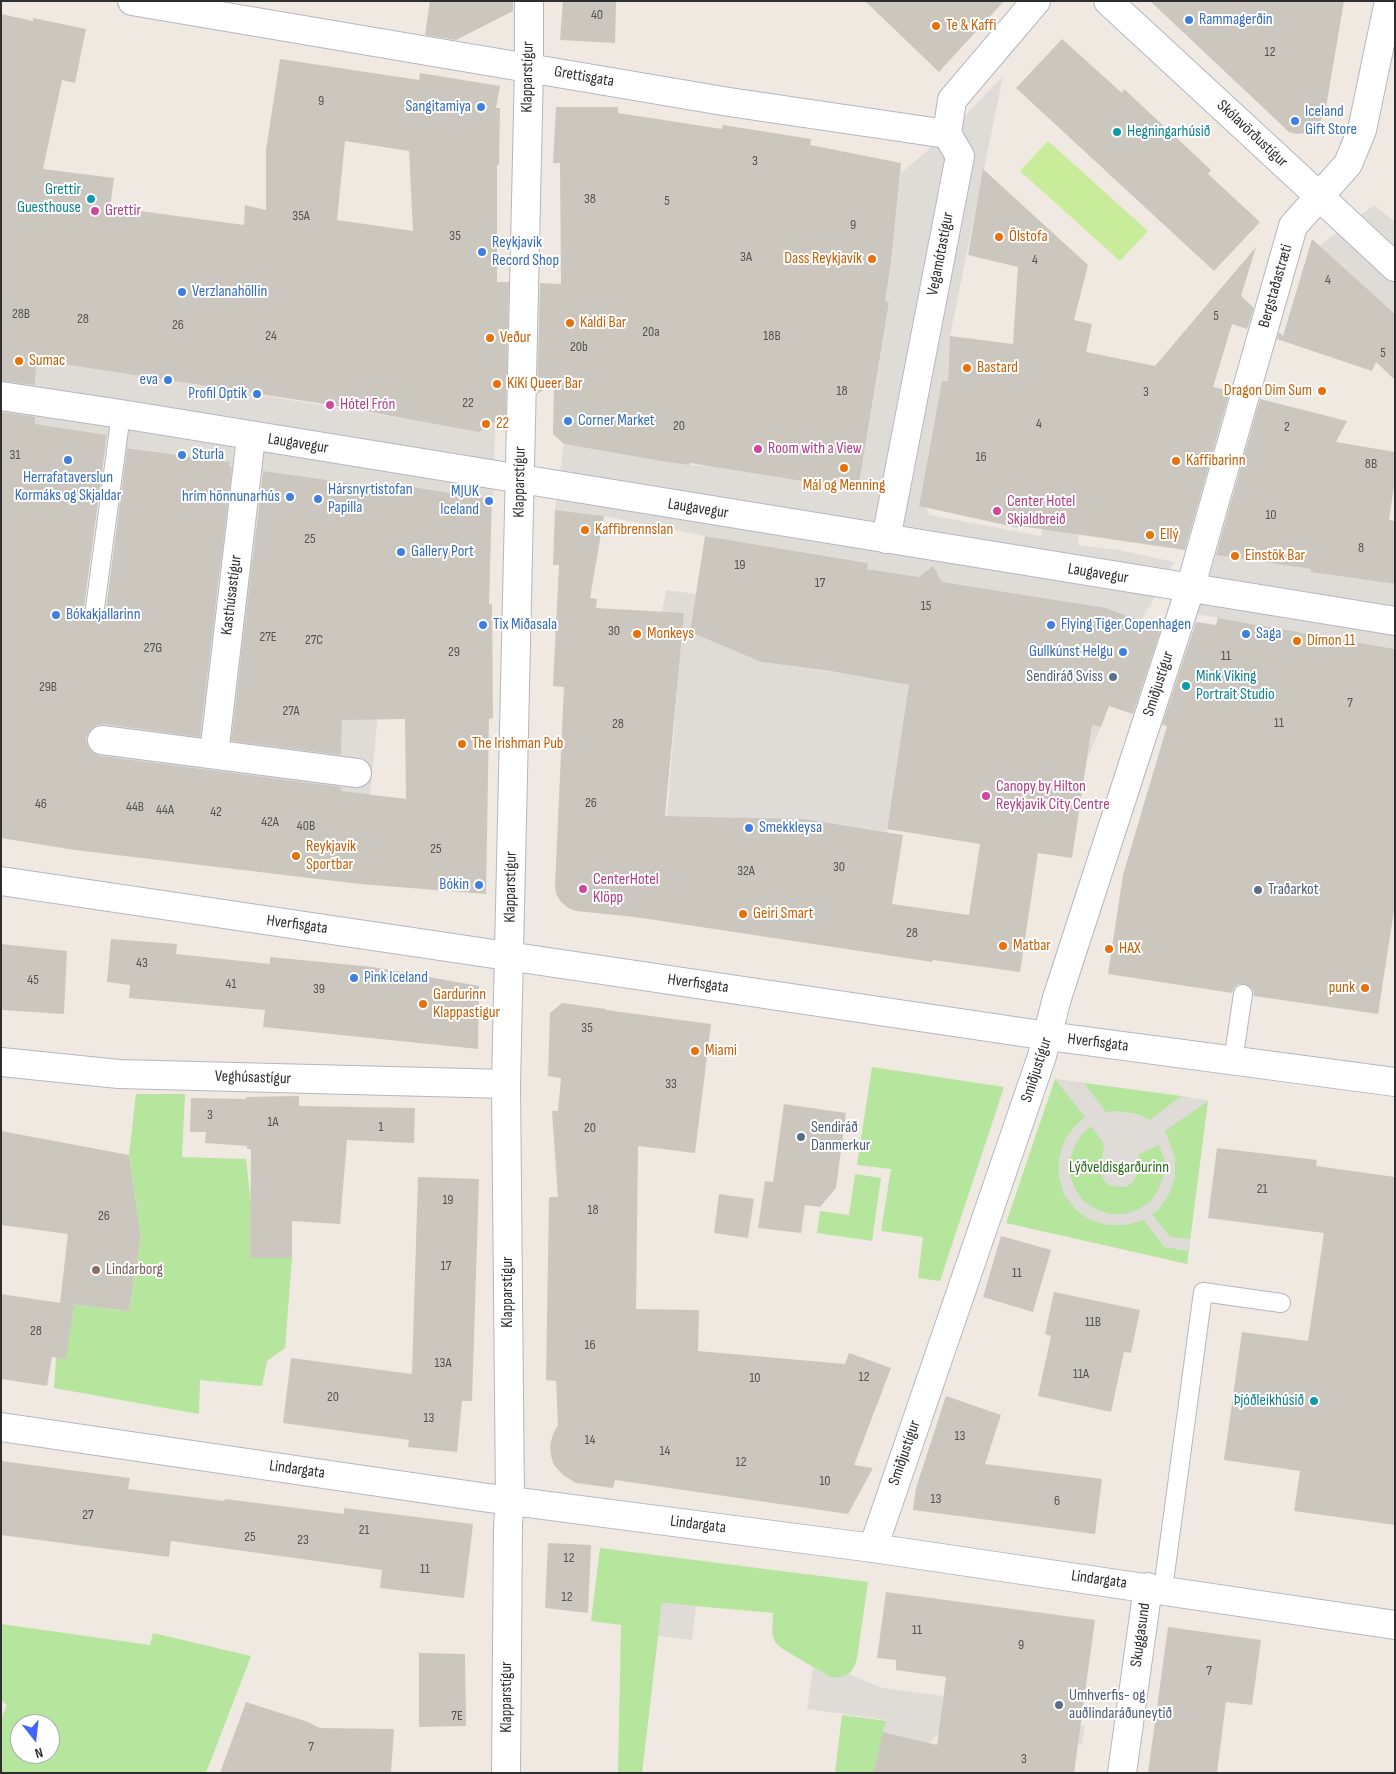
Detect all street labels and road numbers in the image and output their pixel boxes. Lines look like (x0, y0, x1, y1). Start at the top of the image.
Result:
street label: Klapparstígur (518, 41, 538, 113)
street label: Grettisgata (553, 62, 615, 92)
street label: Skólavörðustígur (1213, 96, 1291, 172)
street label: Vegamótastígur (924, 211, 958, 297)
street label: Bergstaðastræti (1255, 242, 1297, 330)
street label: Laugavegur (266, 430, 330, 458)
street label: Klapparstígur (510, 446, 530, 518)
street label: Laugavegur (666, 495, 730, 523)
street label: Kasthúsastígur (218, 554, 246, 636)
street label: Laugavegur (1066, 560, 1130, 588)
street label: Smiðjustígur (1139, 649, 1179, 719)
street label: Klapparstígur (501, 851, 521, 923)
street label: Hverfisgata (265, 911, 329, 939)
street label: Hverfisgata (666, 970, 730, 998)
street label: Hverfisgata (1066, 1030, 1130, 1056)
street label: Smiðjustígur (1017, 1035, 1057, 1105)
street label: Veghúsastígur (215, 1067, 291, 1089)
street label: Klapparstígur (498, 1256, 518, 1328)
street label: Smiðjustígur (885, 1418, 925, 1488)
street label: Lindargata (268, 1457, 326, 1483)
street label: Lindargata (669, 1512, 727, 1538)
street label: Lindargata (1070, 1567, 1128, 1593)
street label: Skuggasund (1127, 1602, 1155, 1668)
street label: Klapparstígur (497, 1661, 517, 1733)

